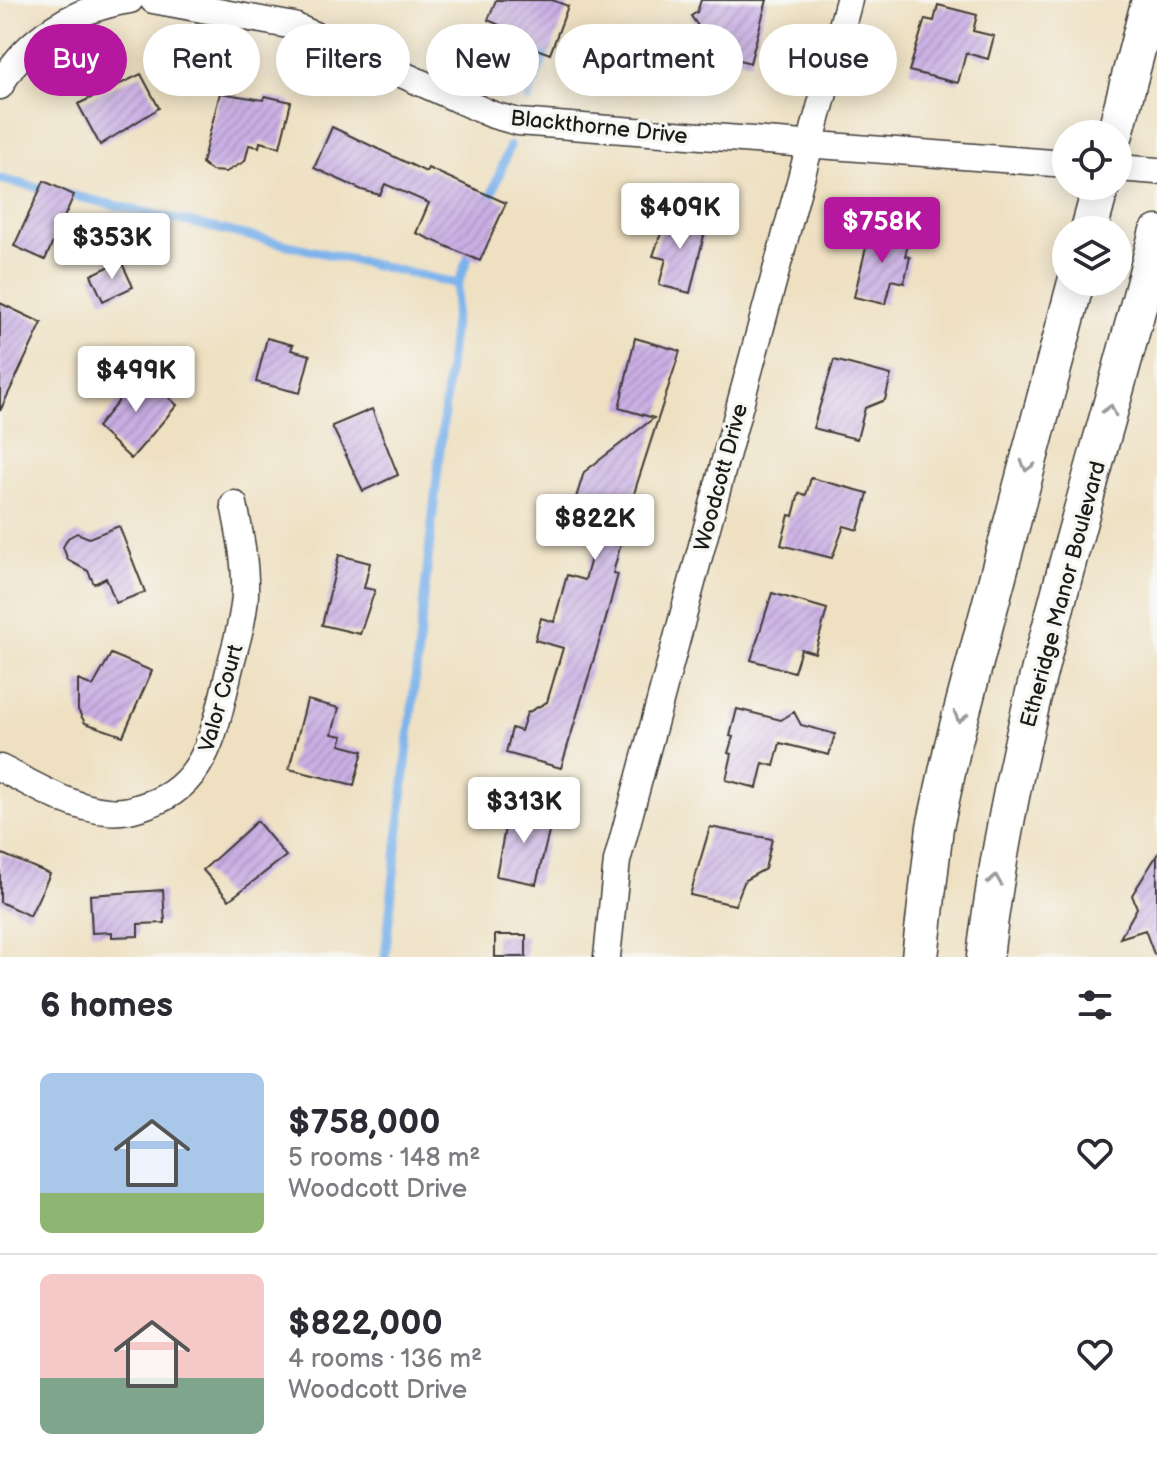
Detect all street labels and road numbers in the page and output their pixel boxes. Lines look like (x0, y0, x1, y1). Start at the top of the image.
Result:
street label: Blackthorne Drive (509, 105, 689, 150)
street label: Woodcott Drive (689, 401, 754, 554)
street label: Etheridge Manor Boulevard (1015, 458, 1112, 730)
street label: Valor Court (193, 641, 250, 755)

